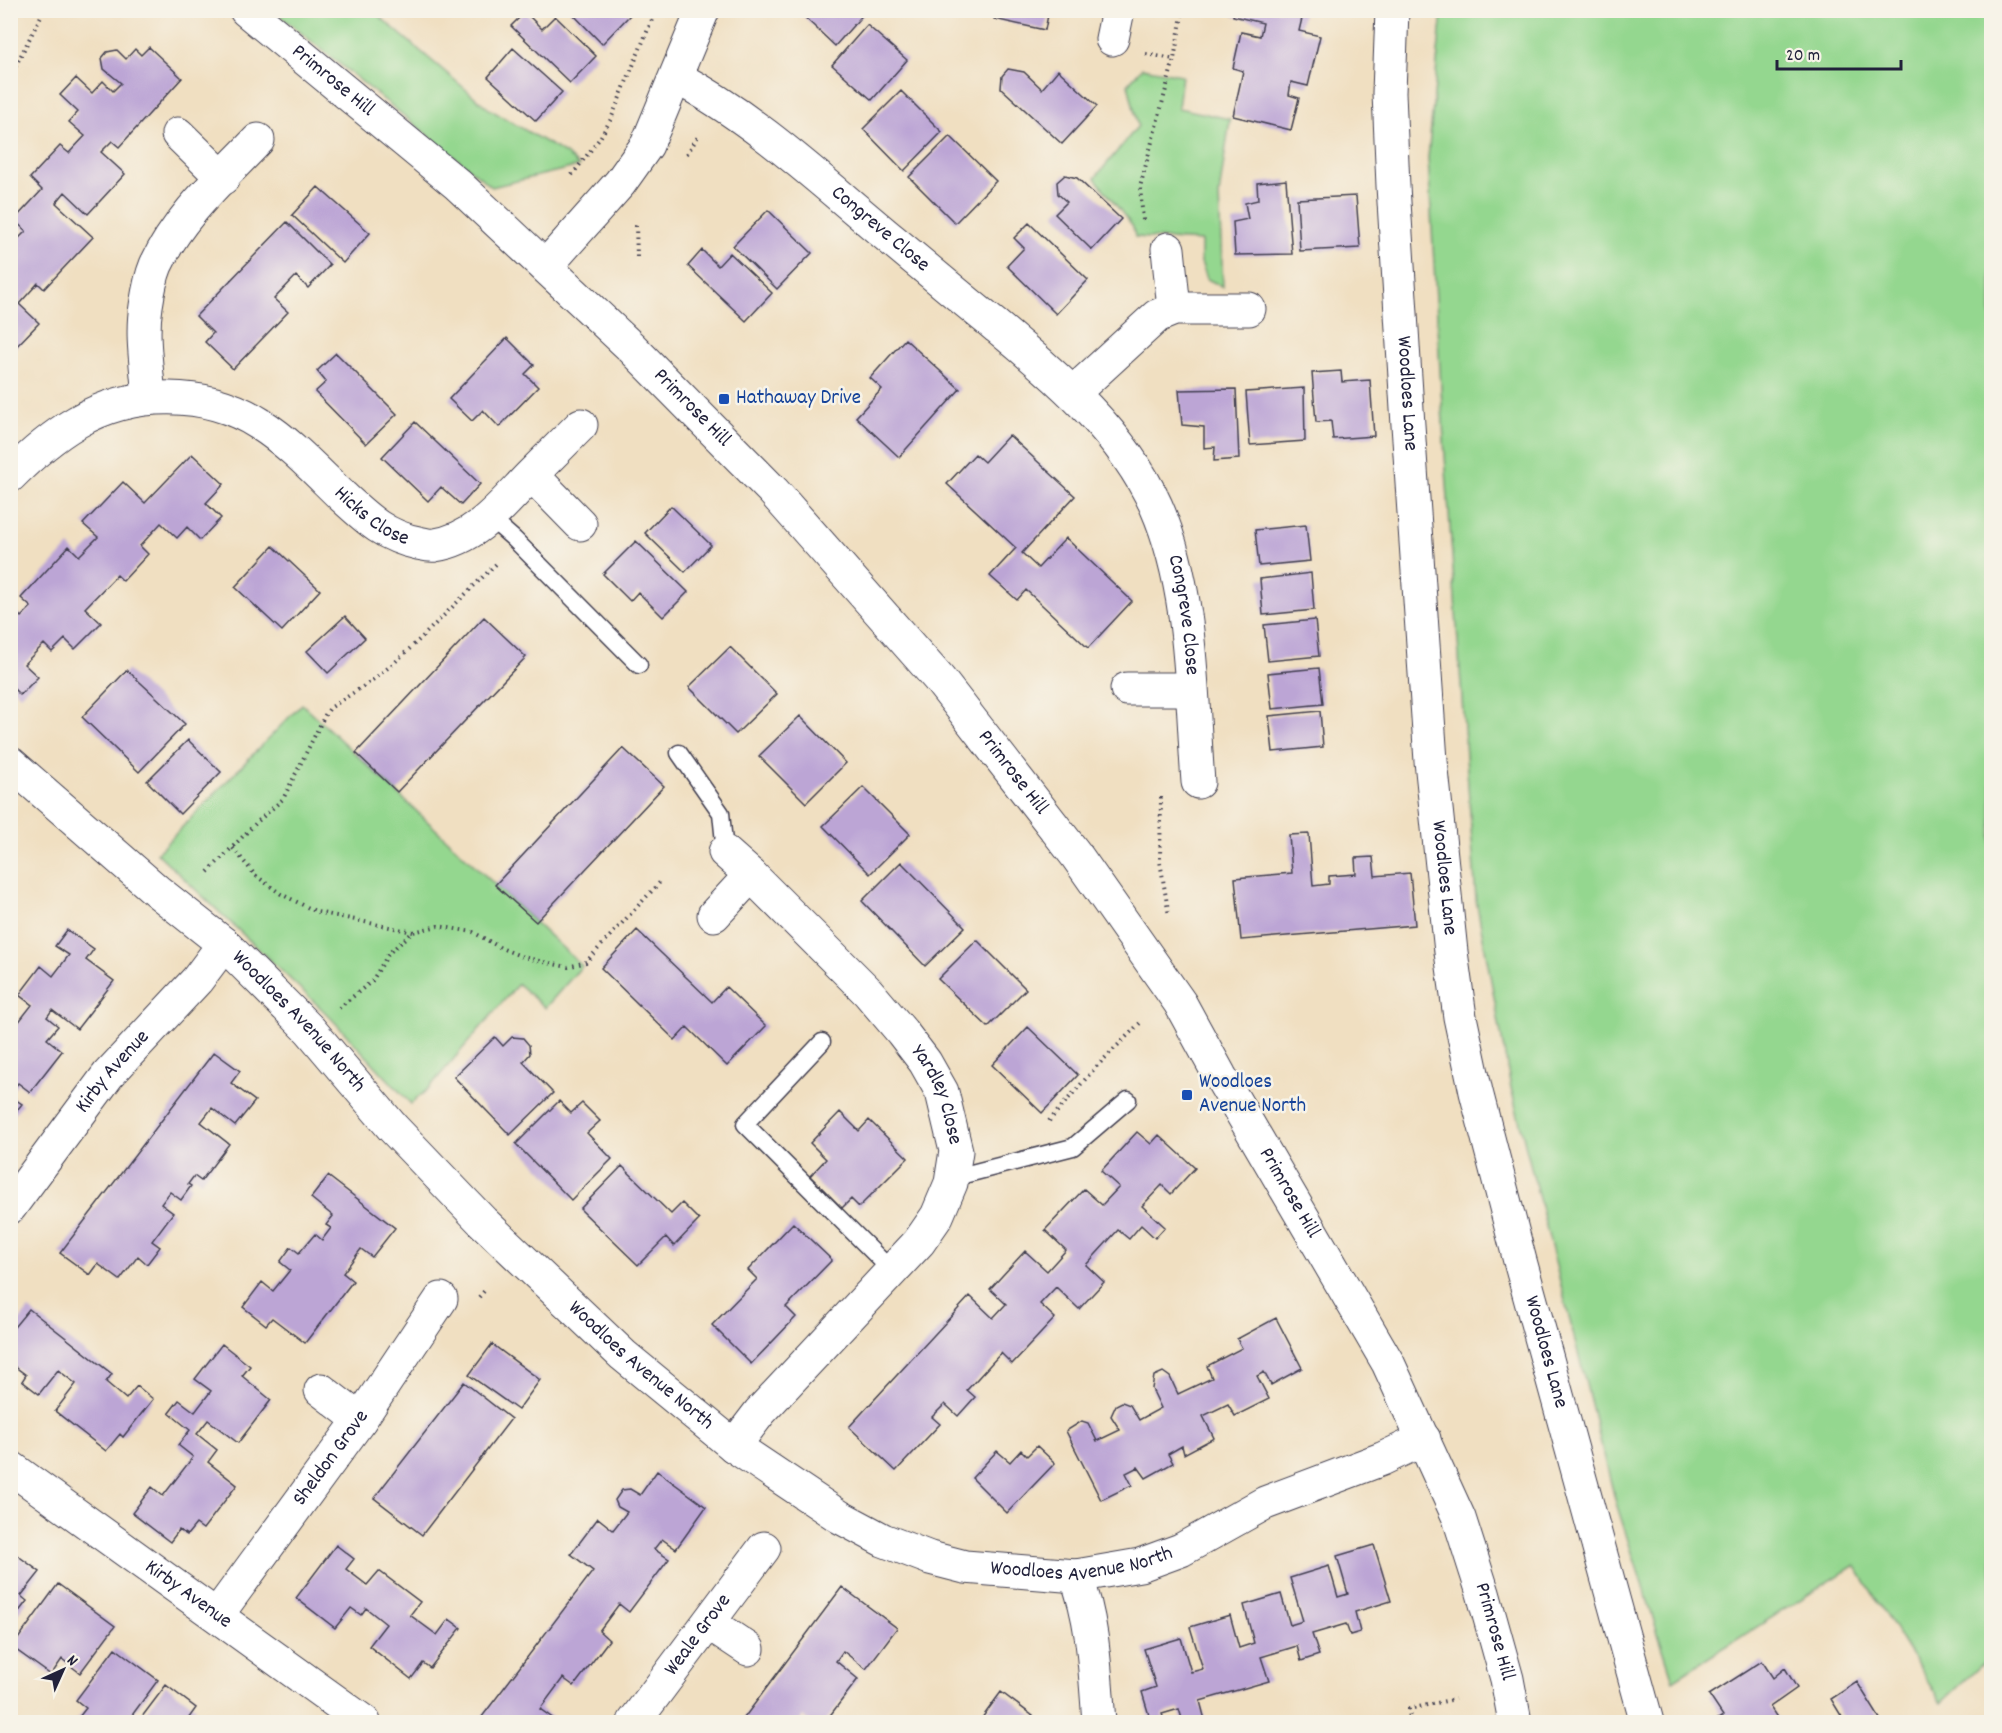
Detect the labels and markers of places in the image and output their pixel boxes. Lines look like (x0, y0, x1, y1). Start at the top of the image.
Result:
place label: Hathaway Drive (736, 384, 861, 414)
marker: Hathaway Drive (717, 392, 731, 406)
place label: Woodloes Avenue North (1199, 1068, 1306, 1122)
marker: Woodloes Avenue North (1180, 1088, 1194, 1102)

